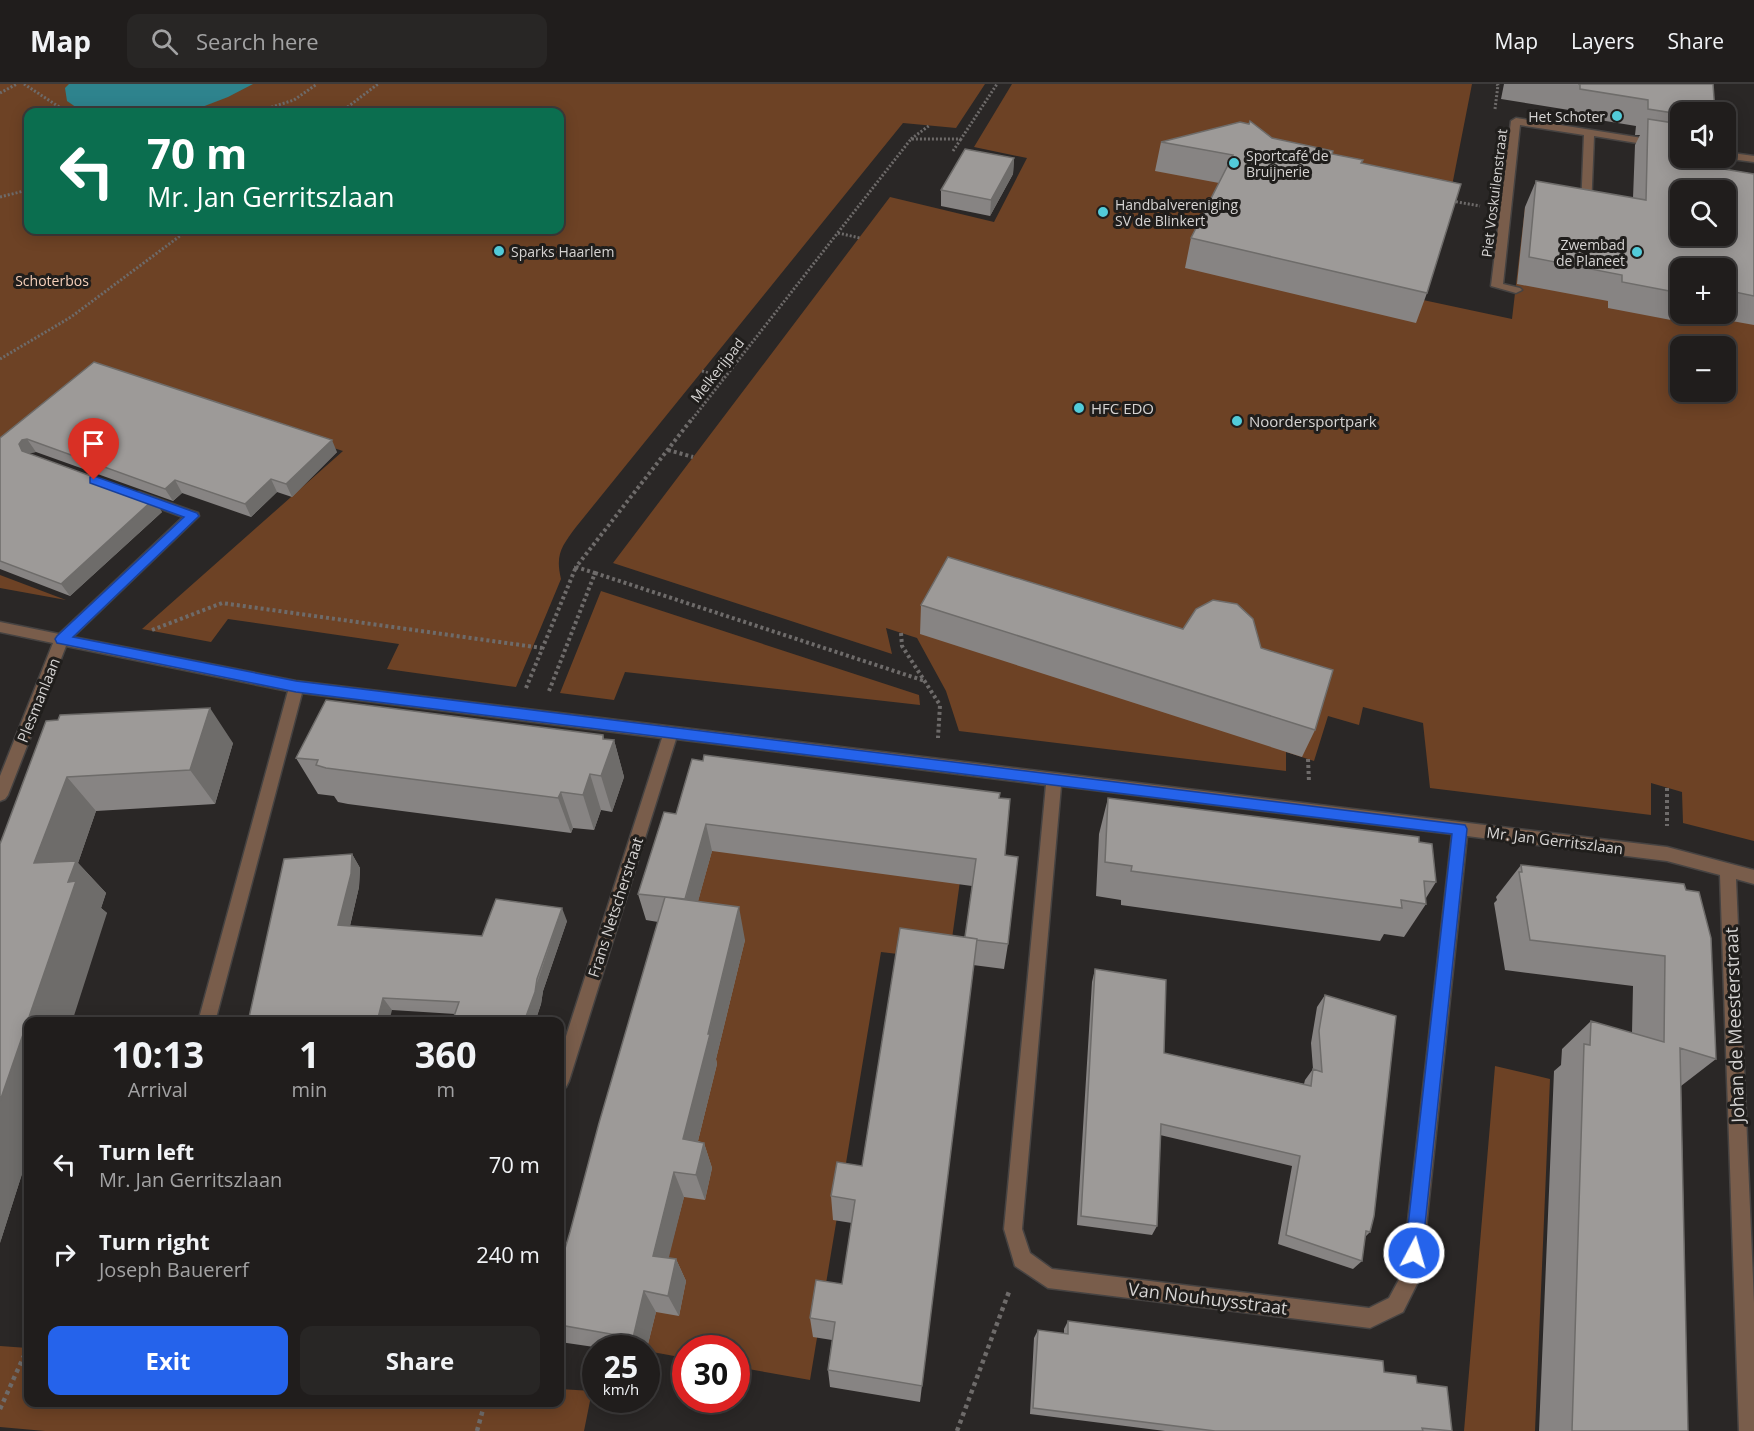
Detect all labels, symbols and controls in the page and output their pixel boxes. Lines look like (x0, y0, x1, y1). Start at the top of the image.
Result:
search box (127, 14, 547, 68)
text: Map (30, 22, 91, 60)
icon: search (148, 25, 181, 58)
text: Search here (196, 26, 319, 56)
text: Map (1495, 27, 1538, 55)
text: Layers (1571, 27, 1635, 55)
text: Share (1668, 27, 1724, 55)
map controls (1670, 102, 1736, 402)
button: sound (1670, 102, 1736, 168)
place label: Het Schoter (1528, 107, 1605, 126)
marker: Het Schoter (1610, 109, 1624, 123)
text: 70 m (147, 124, 247, 181)
street label: Piet Voskuilenstraat (1477, 128, 1511, 258)
icon: left (48, 132, 126, 210)
place label: Sportcafé de Bruijnerie (1246, 146, 1329, 181)
marker: Sportcafé de Bruijnerie (1227, 156, 1241, 170)
text: Mr. Jan Gerritszlaan (147, 178, 394, 215)
button: search (1670, 180, 1736, 246)
place label: Handbalvereniging SV de Blinkert (1115, 195, 1238, 230)
marker: Handbalvereniging SV de Blinkert (1096, 205, 1110, 219)
place label: Zwembad de Planeet (1556, 235, 1625, 270)
place label: Sparks Haarlem (511, 242, 614, 261)
marker: Sparks Haarlem (492, 244, 506, 258)
marker: Zwembad de Planeet (1630, 245, 1644, 259)
button: + (1670, 258, 1736, 324)
park label: Schoterbos (15, 271, 89, 290)
street label: Melkerijpad (686, 334, 748, 406)
button: − (1670, 336, 1736, 402)
place label: HFC EDO (1091, 398, 1154, 418)
marker: HFC EDO (1072, 401, 1086, 415)
place label: Noordersportpark (1249, 411, 1377, 431)
marker: Noordersportpark (1230, 414, 1244, 428)
pin (68, 418, 119, 480)
icon: arrive (77, 427, 110, 460)
street label: Plesmanlaan (12, 655, 64, 745)
street label: Mr. Jan Gerritszlaan (1486, 822, 1624, 858)
street label: Frans Netscherstraat (583, 834, 647, 980)
street label: Johan de Meesterstraat (1719, 927, 1749, 1125)
text: 10:13 (111, 1030, 204, 1079)
text: 1 (299, 1030, 320, 1079)
text: 360 (415, 1030, 477, 1079)
text: Arrival (128, 1076, 188, 1103)
text: min (291, 1076, 327, 1103)
text: m (436, 1076, 455, 1103)
text: Turn left (99, 1136, 194, 1166)
icon: left (48, 1148, 81, 1181)
text: 70 m (489, 1149, 540, 1179)
text: Mr. Jan Gerritszlaan (99, 1166, 282, 1193)
position arrow (1382, 1221, 1446, 1285)
text: Turn right (99, 1226, 210, 1256)
icon: right (48, 1238, 81, 1271)
text: 240 m (476, 1239, 540, 1269)
text: Joseph Bauererf (99, 1256, 249, 1283)
street label: Van Nouhuysstraat (1127, 1276, 1289, 1320)
button: Exit (48, 1326, 288, 1395)
button: Share (300, 1326, 540, 1395)
speed limit sign: 30 (672, 1335, 750, 1413)
text: 25 (604, 1346, 638, 1387)
text: km/h (603, 1379, 639, 1399)

